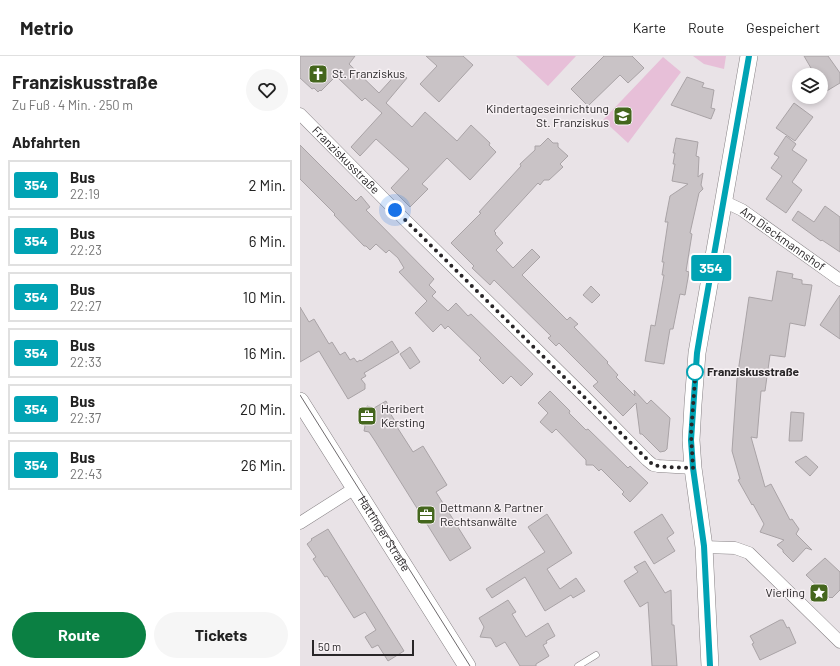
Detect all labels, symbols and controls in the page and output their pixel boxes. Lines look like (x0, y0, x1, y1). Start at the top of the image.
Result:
text: Metrio (20, 16, 74, 39)
text: Karte (633, 19, 666, 36)
text: Route (688, 19, 724, 36)
text: Gespeichert (746, 19, 820, 36)
church icon: St. Franziskus (307, 63, 329, 85)
place label: St. Franziskus (332, 66, 405, 80)
map controls (792, 68, 828, 104)
button: layers (792, 68, 828, 104)
button: heart (246, 69, 288, 111)
text: Franziskusstraße (12, 70, 158, 93)
text: Zu Fuß · 4 Min. · 250 m (12, 97, 133, 113)
place label: Kindertageseinrichtung St. Franziskus (486, 101, 609, 129)
school or university icon: Kindertageseinrichtung St. Franziskus (612, 105, 634, 127)
street label: Franziskusstraße (310, 123, 383, 196)
text: Abfahrten (12, 133, 80, 151)
text: Bus (70, 168, 95, 186)
text: 354 (24, 176, 48, 193)
text: 2 Min. (248, 176, 286, 194)
text: 22:19 (70, 186, 100, 202)
your location (385, 200, 405, 220)
street label: Am Dieckmannshof (738, 203, 828, 273)
text: Bus (70, 224, 95, 242)
text: 354 (24, 232, 48, 249)
text: 6 Min. (249, 232, 286, 250)
text: 22:23 (70, 242, 102, 258)
line badge: 354 (688, 255, 734, 281)
text: 354 (699, 259, 723, 276)
text: Bus (70, 280, 95, 298)
text: 354 (24, 288, 48, 305)
text: 10 Min. (243, 288, 286, 306)
text: 22:27 (70, 298, 101, 314)
text: Bus (70, 336, 95, 354)
text: 354 (24, 344, 48, 361)
text: 16 Min. (244, 344, 286, 362)
text: 22:33 (70, 354, 102, 370)
marker: Franziskusstraße (686, 363, 704, 381)
place label: Franziskusstraße (707, 364, 800, 378)
text: Bus (70, 392, 95, 410)
text: 354 (24, 400, 48, 417)
text: 20 Min. (240, 400, 286, 418)
place label: Heribert Kersting (381, 401, 425, 429)
office icon: Heribert Kersting (356, 405, 378, 427)
text: 22:37 (70, 410, 101, 426)
text: Bus (70, 448, 95, 466)
text: 354 (24, 456, 48, 473)
text: 26 Min. (241, 456, 286, 474)
text: 22:43 (70, 466, 102, 482)
street label: Hattinger Straße (355, 493, 414, 574)
place label: Dettmann & Partner Rechtsanwälte (440, 500, 544, 528)
office icon: Dettmann & Partner Rechtsanwälte (415, 504, 437, 526)
place icon: Vierling (808, 582, 830, 604)
place label: Vierling (765, 585, 805, 599)
button: Route (12, 612, 146, 658)
button: Tickets (154, 612, 288, 658)
scale bar (312, 638, 414, 657)
text: 50 m (318, 640, 341, 653)

